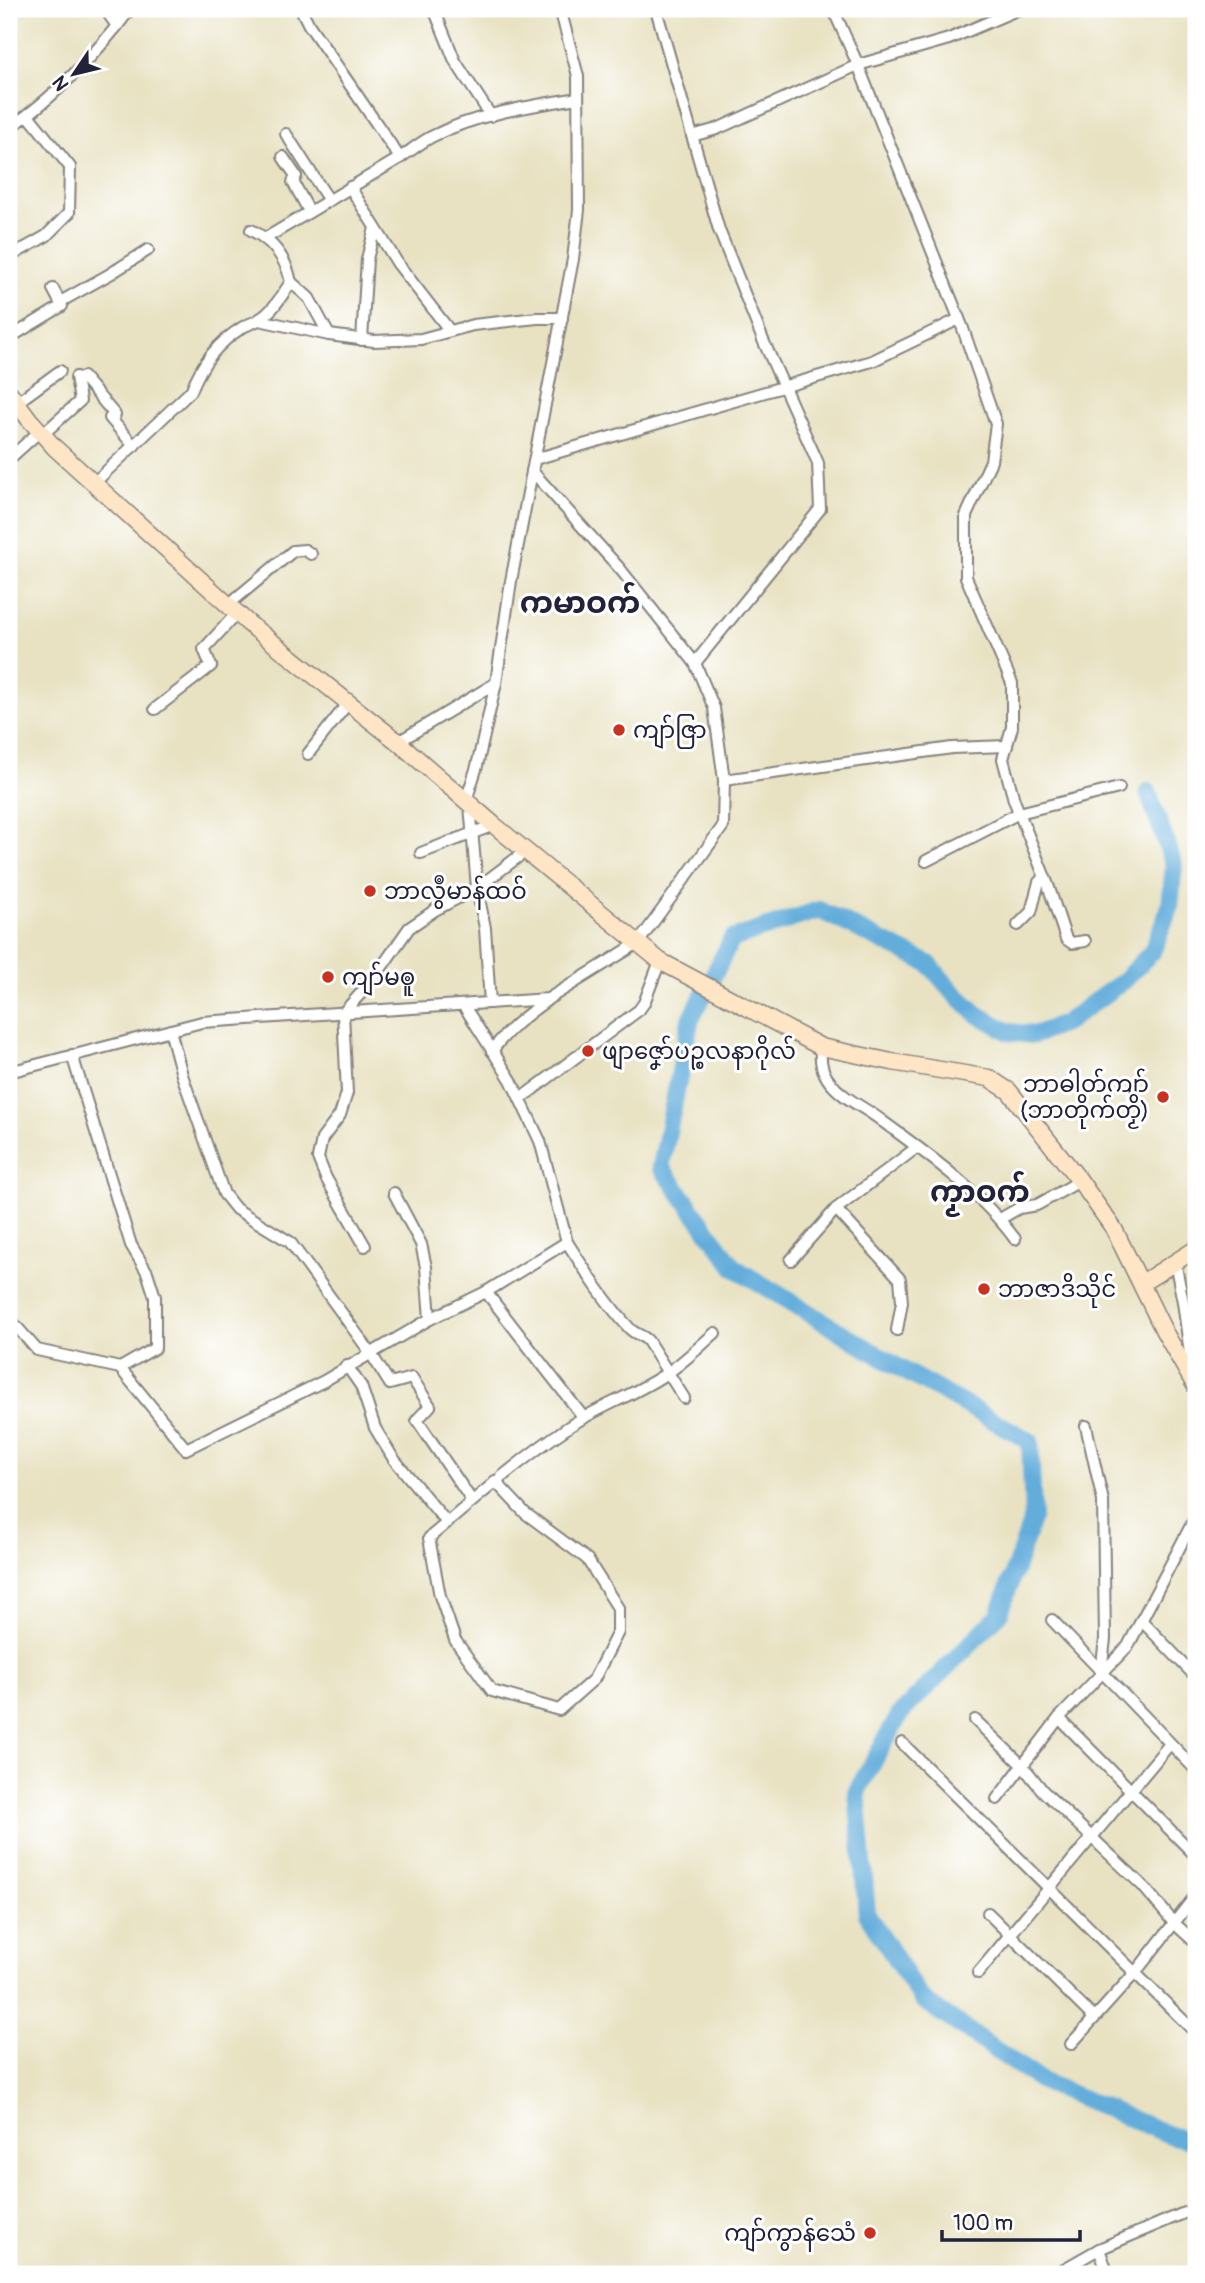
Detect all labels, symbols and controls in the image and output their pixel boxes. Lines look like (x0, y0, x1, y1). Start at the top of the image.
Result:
north arrow (38, 38, 108, 108)
text: N (47, 71, 74, 95)
district label: ကမာဝက် (520, 582, 640, 622)
place label: ကျာ်ဇြာ (633, 714, 707, 749)
marker: ကျာ်ဇြာ (611, 722, 627, 738)
place label: ဘာလွဳမာန်ထဝ် (384, 874, 527, 910)
marker: ဘာလွဳမာန်ထဝ် (362, 883, 378, 899)
place label: ကျာ်မၜူ (342, 961, 415, 996)
marker: ကျာ်မၜူ (320, 969, 336, 985)
place label: ဖျာဇၞော်ပဉ္စလနာဂိုလ် (602, 1035, 796, 1070)
marker: ဖျာဇၞော်ပဉ္စလနာဂိုလ် (580, 1043, 596, 1059)
place label: ဘာဓါတ်ကျာ် (ဘာတိုက်တၟိ) (1020, 1068, 1149, 1129)
marker: ဘာဓါတ်ကျာ် (ဘာတိုက်တၟိ) (1155, 1089, 1171, 1105)
district label: ကၟာဝက် (930, 1171, 1030, 1217)
place label: ဘာဇာဒိသိုင် (998, 1273, 1116, 1308)
marker: ဘာဇာဒိသိုင် (976, 1281, 992, 1297)
scale bar (942, 2199, 1081, 2243)
text: 100 m (953, 2210, 1013, 2237)
place label: ကျာ်ကွာန်သေံ (724, 2217, 856, 2252)
marker: ကျာ်ကွာန်သေံ (862, 2225, 878, 2241)

